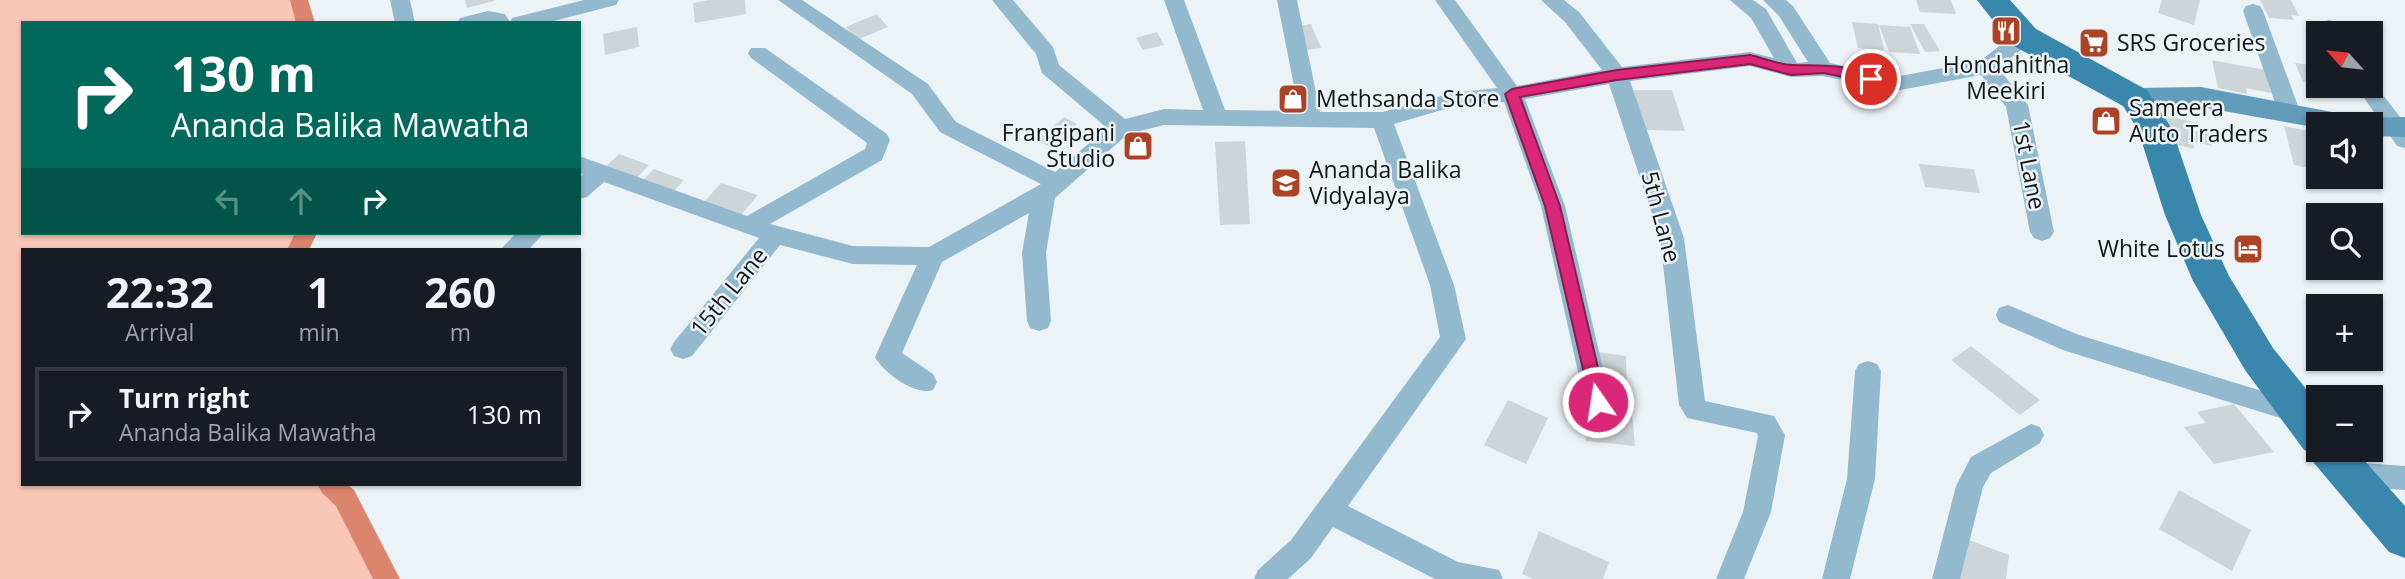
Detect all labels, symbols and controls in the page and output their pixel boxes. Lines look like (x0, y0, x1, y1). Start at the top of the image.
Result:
restaurant icon: Hondahitha Meekiri (1989, 14, 2023, 48)
north arrow (2306, 21, 2384, 98)
map controls (2306, 21, 2383, 462)
supermarket icon: SRS Groceries (2077, 26, 2111, 60)
place label: SRS Groceries (2117, 26, 2265, 58)
text: 130 m (171, 40, 316, 106)
place label: Hondahitha Meekiri (1943, 48, 2069, 106)
icon: right (56, 49, 147, 140)
pin (1841, 49, 1901, 109)
icon: arrive (1852, 60, 1890, 98)
shop icon: Methsanda Store (1276, 82, 1310, 116)
place label: Methsanda Store (1316, 82, 1500, 114)
place label: Sameera Auto Traders (2129, 91, 2268, 149)
text: Ananda Balika Mawatha (171, 103, 529, 146)
shop icon: Sameera Auto Traders (2089, 104, 2123, 138)
button: sound (2306, 112, 2383, 189)
place label: Frangipani Studio (1002, 116, 1115, 174)
street label: 1st Lane (2006, 118, 2054, 212)
shop icon: Frangipani Studio (1121, 129, 1155, 163)
place label: Ananda Balika Vidyalaya (1309, 153, 1461, 211)
school or university icon: Ananda Balika Vidyalaya (1269, 166, 1303, 200)
street label: 5th Lane (1634, 168, 1689, 266)
icon: left (209, 182, 247, 220)
icon: ahead (282, 182, 320, 220)
icon: right (355, 182, 393, 220)
button: search (2306, 203, 2383, 280)
place label: White Lotus (2098, 232, 2225, 264)
hotel icon: White Lotus (2231, 232, 2265, 266)
street label: 15th Lane (682, 240, 774, 343)
text: 22:32 (106, 263, 214, 320)
text: 1 (307, 263, 331, 320)
text: 260 (424, 263, 496, 320)
button: + (2306, 294, 2383, 371)
text: Arrival (125, 316, 194, 348)
text: min (298, 316, 340, 348)
text: m (450, 316, 471, 348)
position arrow (1561, 365, 1635, 439)
text: Turn right (119, 380, 250, 416)
button: − (2306, 385, 2383, 462)
icon: right (60, 395, 98, 433)
text: 130 m (467, 396, 542, 432)
text: Ananda Balika Mawatha (119, 416, 377, 448)

